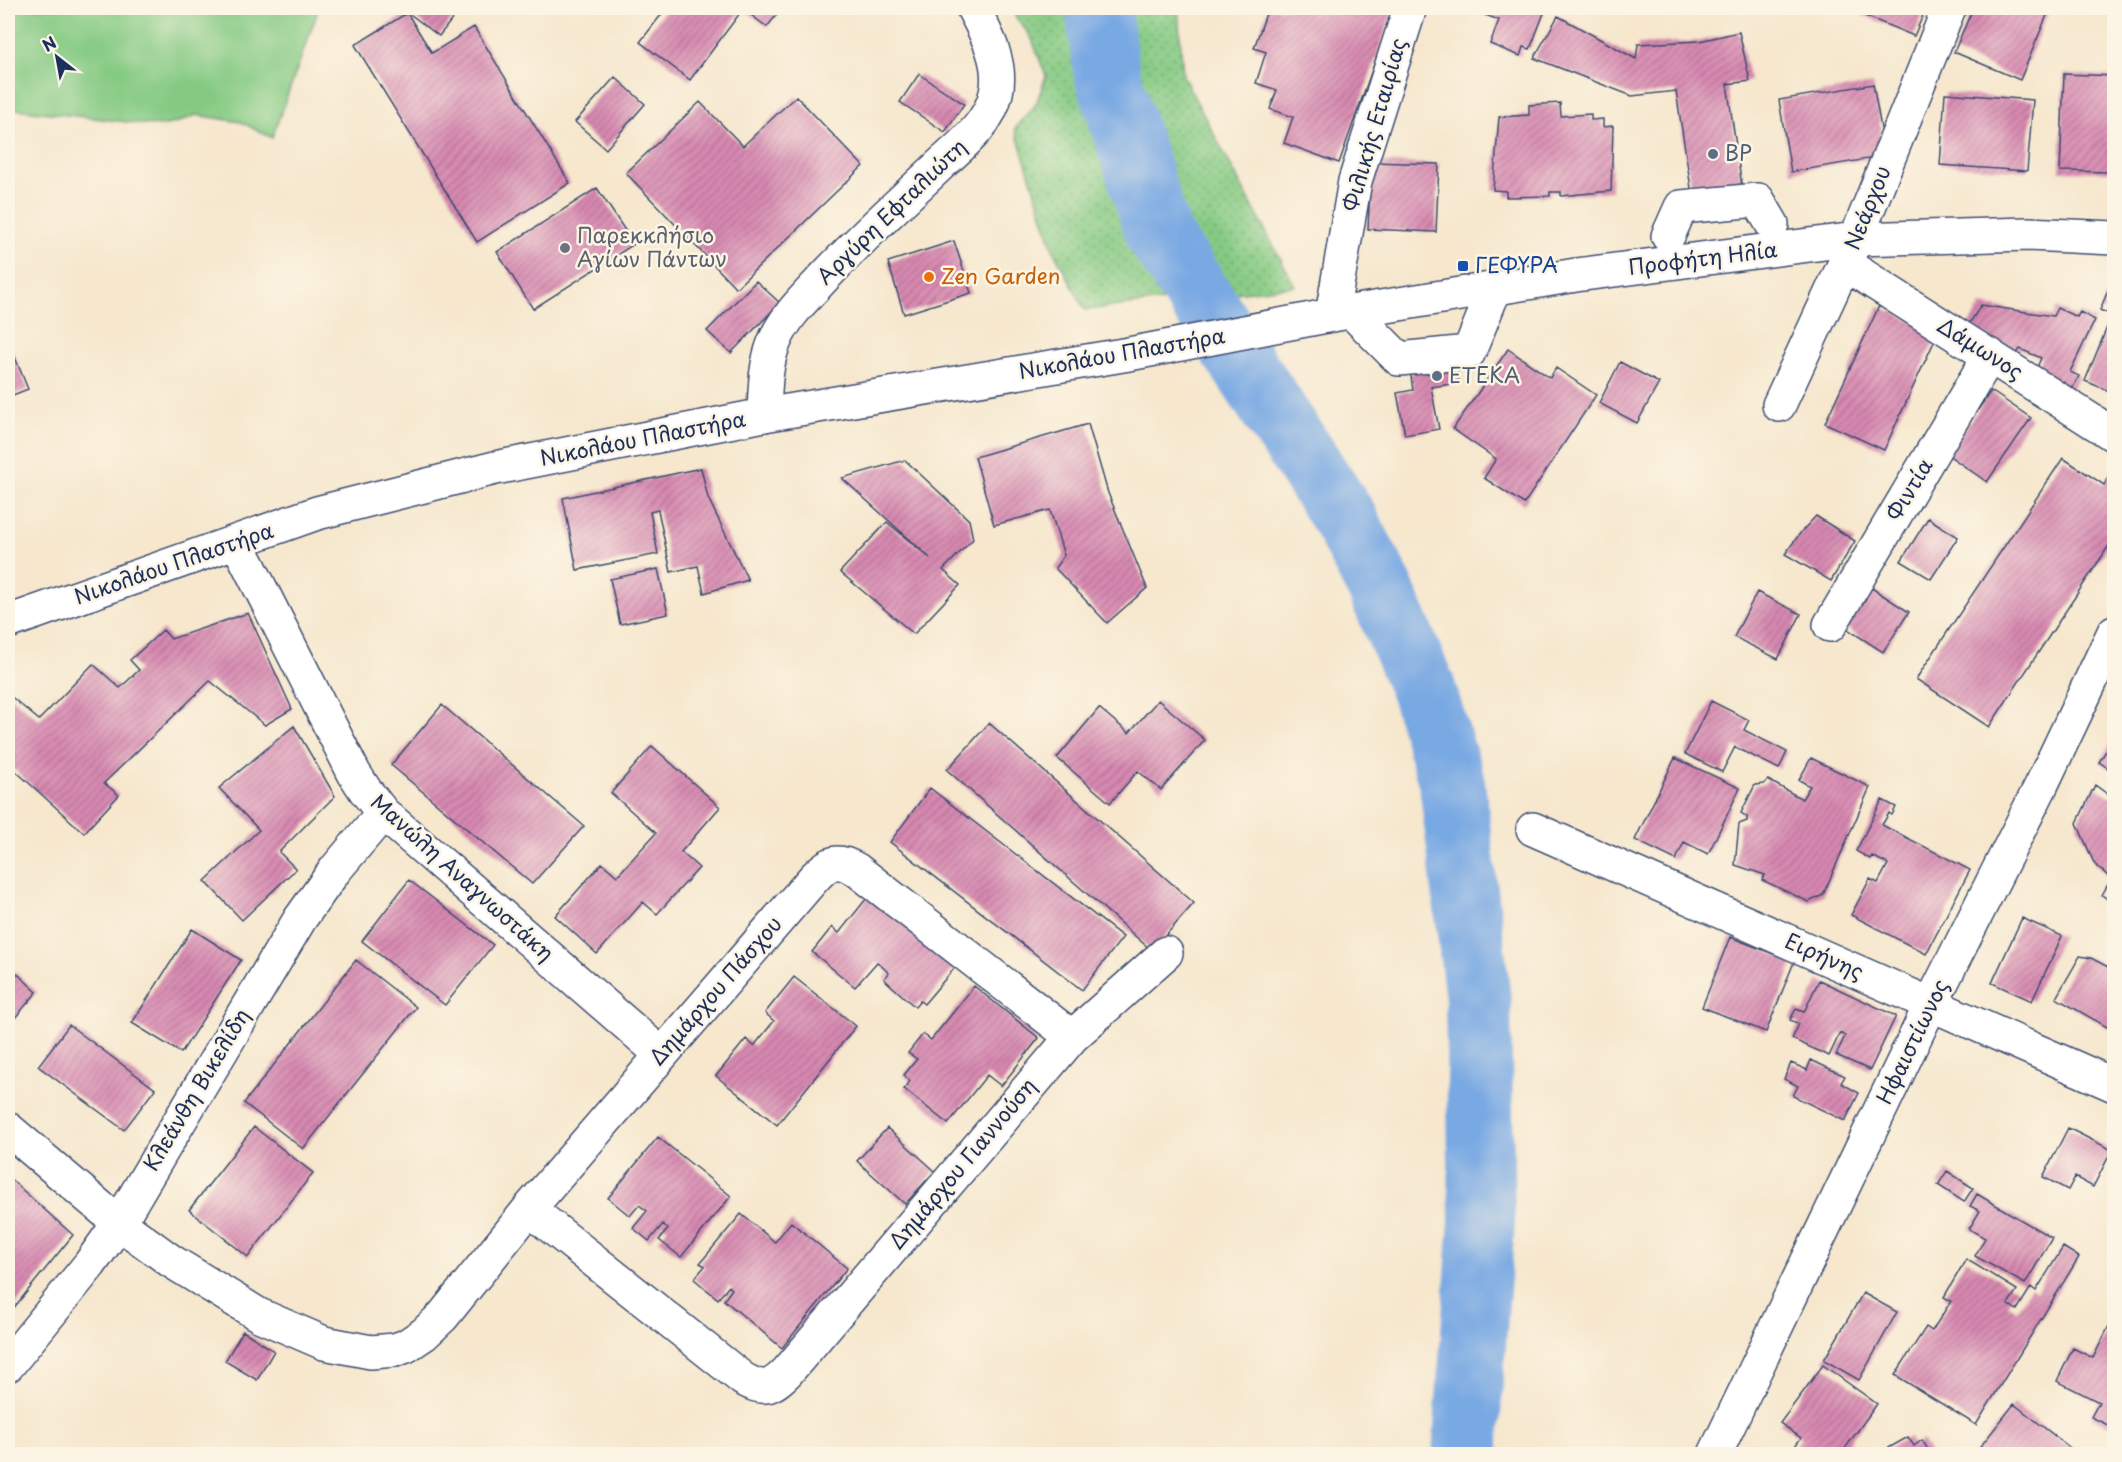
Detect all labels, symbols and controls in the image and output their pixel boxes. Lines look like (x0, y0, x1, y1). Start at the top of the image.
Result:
north arrow (27, 27, 87, 87)
text: N (37, 30, 60, 57)
street label: Φιλικής Εταιρίας (1333, 34, 1413, 215)
street label: Αργύρη Εφταλιώτη (808, 130, 973, 291)
place label: BP (1725, 136, 1752, 168)
marker: BP (1706, 147, 1720, 161)
street label: Νεάρχου (1835, 160, 1897, 254)
place label: Παρεκκλήσιο Αγίων Πάντων (577, 218, 727, 274)
street label: Προφήτη Ηλία (1626, 232, 1779, 282)
marker: Παρεκκλήσιο Αγίων Πάντων (558, 241, 572, 255)
place label: ΓΕΦΥΡΑ (1475, 248, 1558, 280)
place label: Zen Garden (941, 259, 1061, 291)
marker: ΓΕΦΥΡΑ (1456, 259, 1470, 273)
marker: Zen Garden (922, 270, 936, 284)
street label: Δάμωνος (1932, 308, 2030, 386)
street label: Νικολάου Πλαστήρα (1016, 318, 1228, 386)
place label: ΕΤΕΚΑ (1449, 358, 1520, 390)
marker: ΕΤΕΚΑ (1430, 369, 1444, 383)
street label: Νικολάου Πλαστήρα (537, 401, 749, 473)
street label: Φιντία (1877, 451, 1940, 526)
street label: Νικολάου Πλαστήρα (69, 513, 278, 611)
street label: Μανώλη Αναγνωστάκη (365, 785, 562, 968)
street label: Δημάρχου Πάσχου (641, 908, 788, 1071)
street label: Ειρήνης (1780, 924, 1869, 987)
street label: Ηφαιστίωνος (1867, 973, 1955, 1109)
street label: Κλεάνθη Βικελίδη (134, 1002, 257, 1176)
street label: Δημάρχου Γιαννούση (880, 1070, 1043, 1255)

